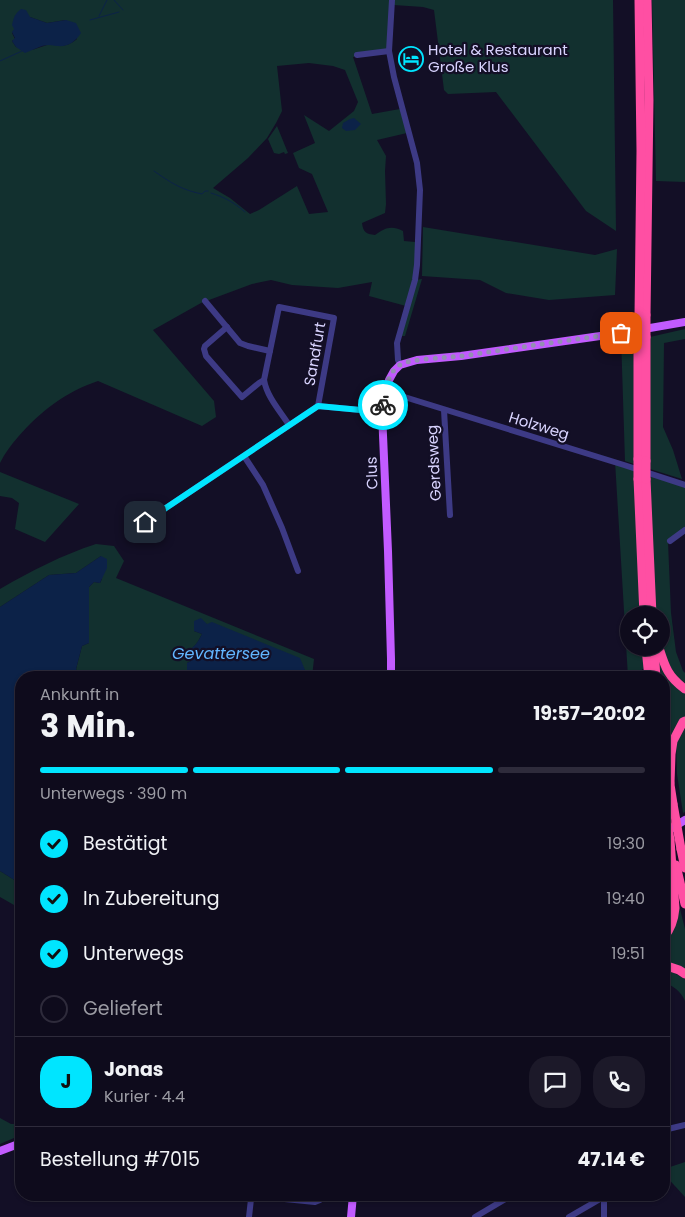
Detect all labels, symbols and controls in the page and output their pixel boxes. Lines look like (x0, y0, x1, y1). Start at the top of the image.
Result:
place label: Hotel & Restaurant Große Klus (428, 39, 568, 77)
hotel icon: Hotel & Restaurant Große Klus (398, 46, 424, 72)
pin (600, 312, 642, 354)
icon: bag (607, 319, 635, 347)
street label: Sandfurt (299, 320, 330, 387)
courier (358, 380, 408, 430)
icon: bike (369, 391, 397, 419)
street label: Holzweg (506, 406, 572, 445)
street label: Gerdsweg (421, 424, 446, 502)
street label: Clus (360, 456, 383, 490)
pin (124, 501, 166, 543)
icon: home (131, 508, 159, 536)
map controls (620, 606, 670, 656)
button: locate (620, 606, 670, 656)
water label: Gevattersee (172, 642, 270, 665)
text: Ankunft in (40, 683, 119, 706)
text: 19:57–20:02 (533, 700, 645, 727)
text: 3 Min. (40, 703, 136, 748)
text: Unterwegs · 390 m (40, 782, 187, 805)
icon: check (40, 830, 68, 858)
text: Bestätigt (83, 830, 167, 857)
text: 19:30 (607, 832, 645, 855)
icon: check (40, 885, 68, 913)
text: In Zubereitung (83, 885, 220, 912)
text: 19:40 (606, 887, 645, 910)
icon: check (40, 940, 68, 968)
text: Unterwegs (83, 940, 184, 967)
text: 19:51 (611, 942, 645, 965)
text: Geliefert (83, 995, 163, 1022)
text: Jonas (104, 1056, 163, 1083)
button: chat (529, 1056, 581, 1108)
button: phone (593, 1056, 645, 1108)
text: J (61, 1068, 71, 1095)
text: Kurier · 4.4 (104, 1085, 185, 1108)
text: Bestellung #7015 (40, 1146, 200, 1173)
text: 47.14 € (577, 1146, 645, 1173)

